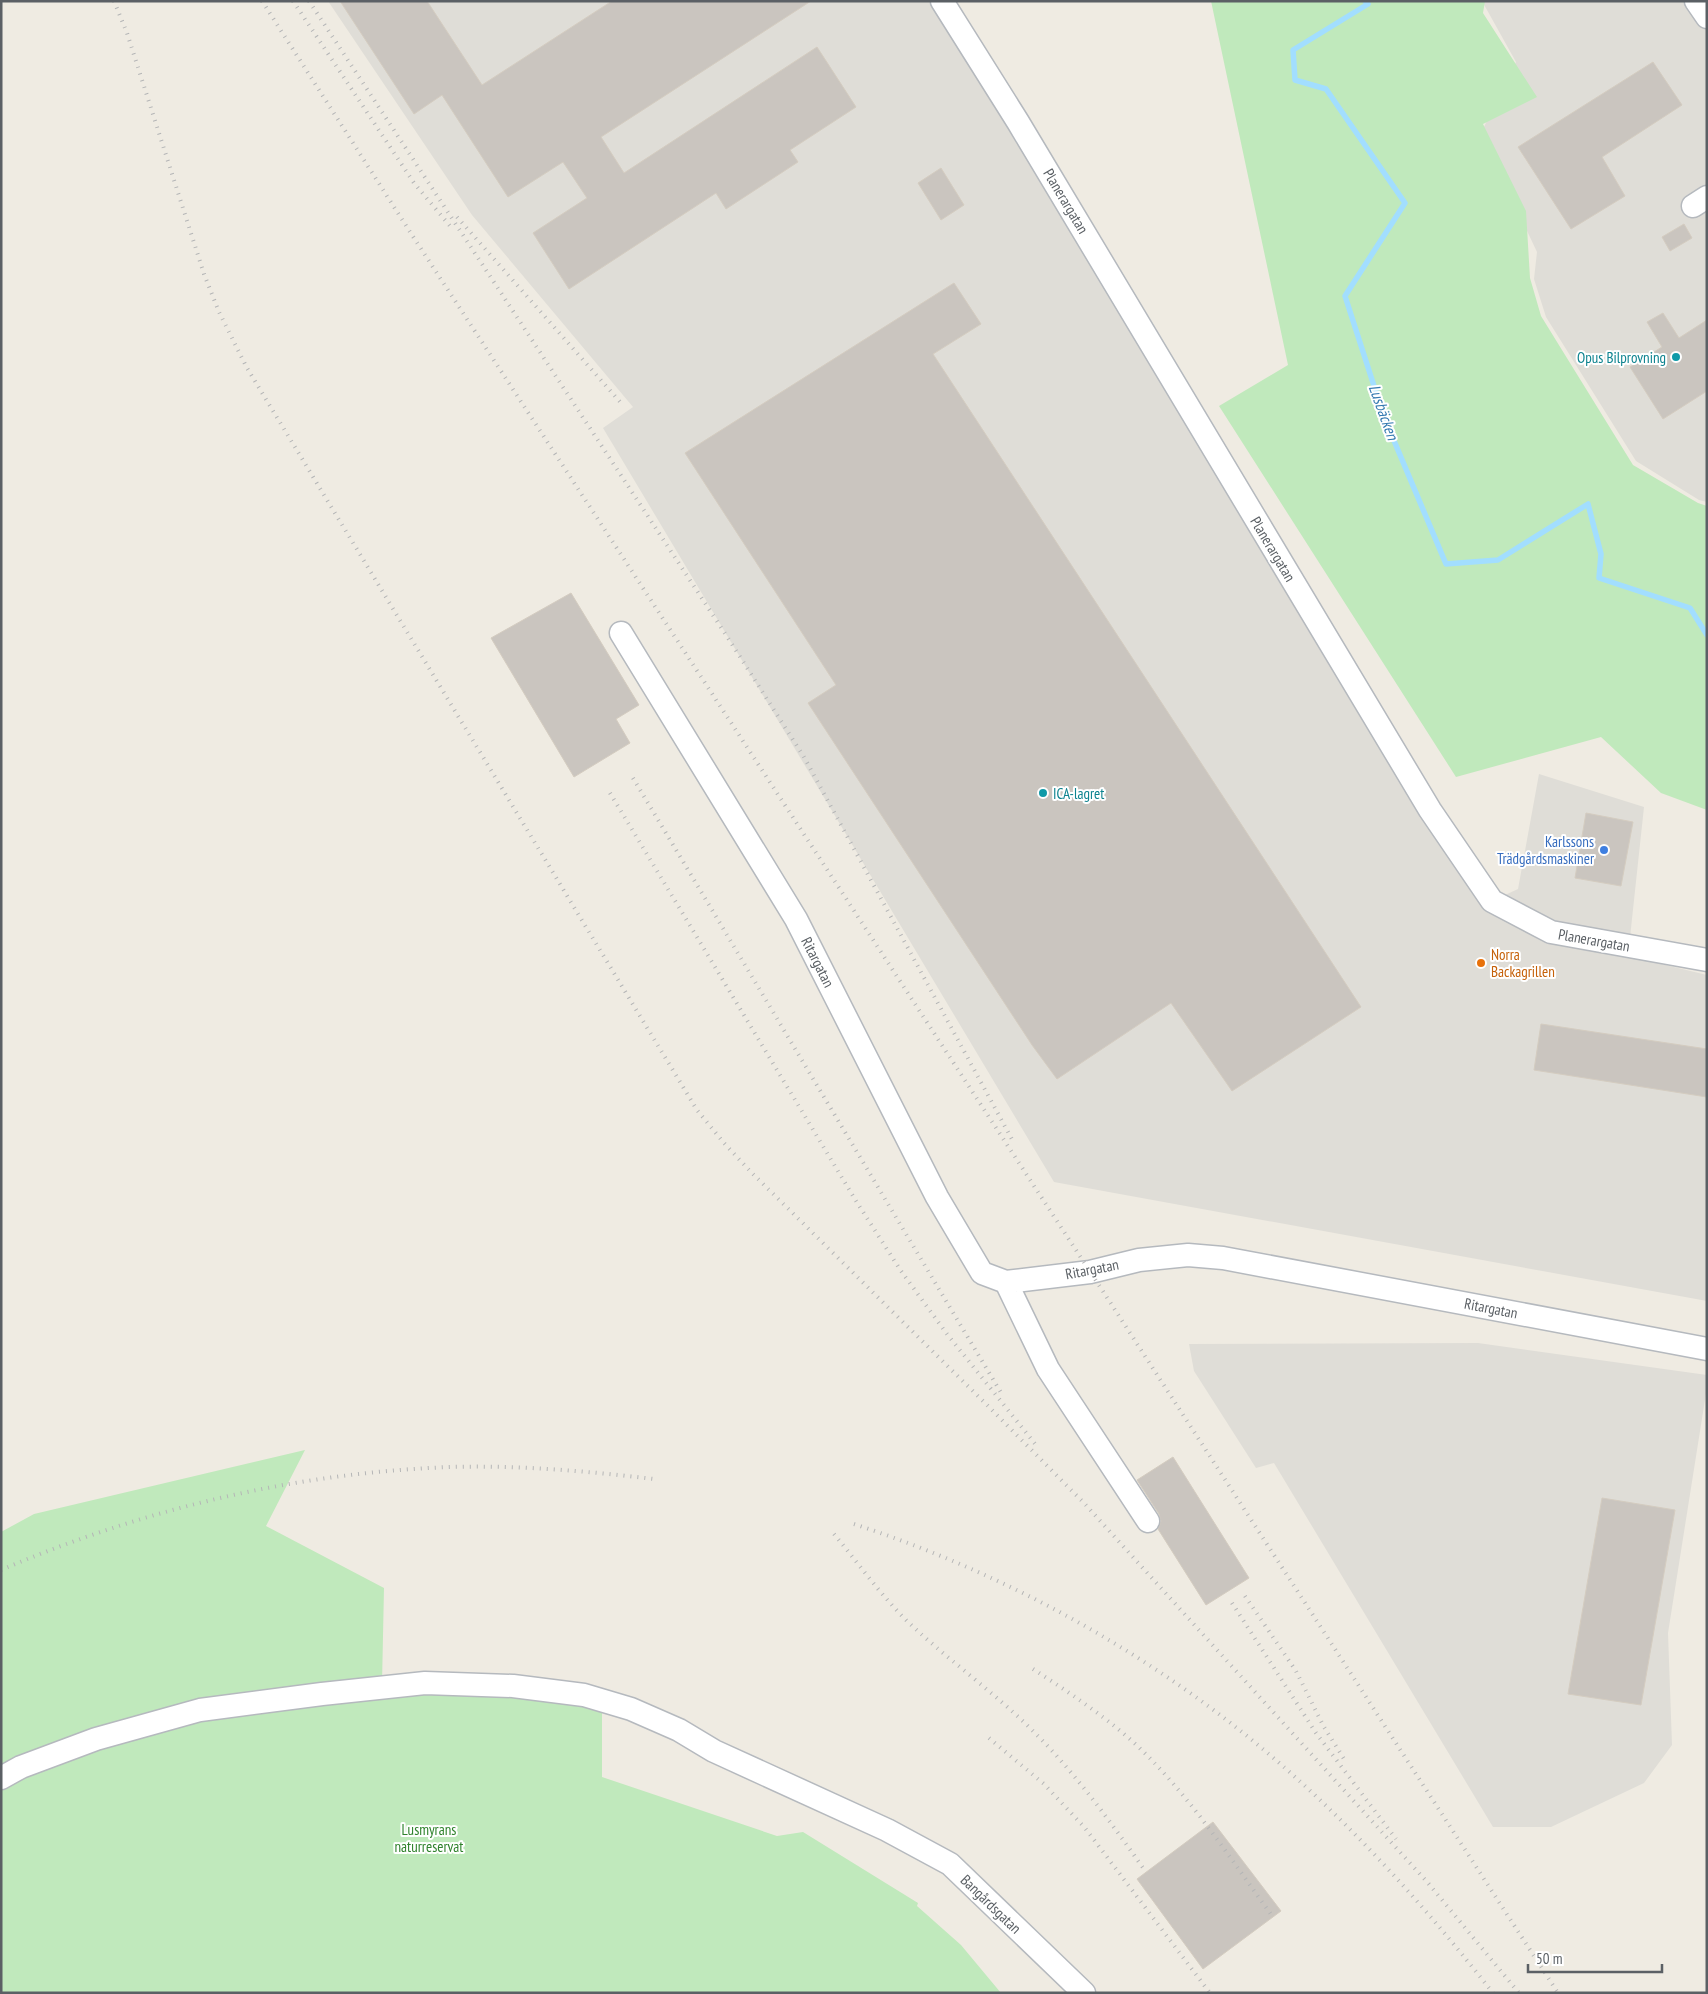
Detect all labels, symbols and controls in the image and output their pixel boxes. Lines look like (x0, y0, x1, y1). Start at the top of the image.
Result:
street label: Planerargatan (1039, 165, 1093, 237)
place label: Opus Bilprovning (1577, 348, 1666, 367)
marker: Opus Bilprovning (1670, 351, 1682, 363)
water label: Lusbäcken (1365, 382, 1404, 443)
street label: Planerargatan (1246, 513, 1300, 585)
place label: ICA-lagret (1053, 784, 1104, 803)
marker: ICA-lagret (1037, 787, 1049, 799)
place label: Karlssons Trädgårdsmaskiner (1497, 832, 1595, 868)
marker: Karlssons Trädgårdsmaskiner (1598, 844, 1610, 856)
street label: Planerargatan (1557, 924, 1631, 956)
street label: Ritargatan (797, 934, 839, 990)
place label: Norra Backagrillen (1491, 945, 1555, 981)
marker: Norra Backagrillen (1475, 957, 1487, 969)
street label: Ritargatan (1064, 1255, 1120, 1283)
street label: Ritargatan (1463, 1294, 1519, 1322)
park label: Lusmyrans naturreservat (395, 1820, 463, 1856)
street label: Bangårdsgatan (957, 1870, 1025, 1938)
scale bar (1528, 1942, 1662, 1974)
text: 50 m (1536, 1949, 1562, 1968)

